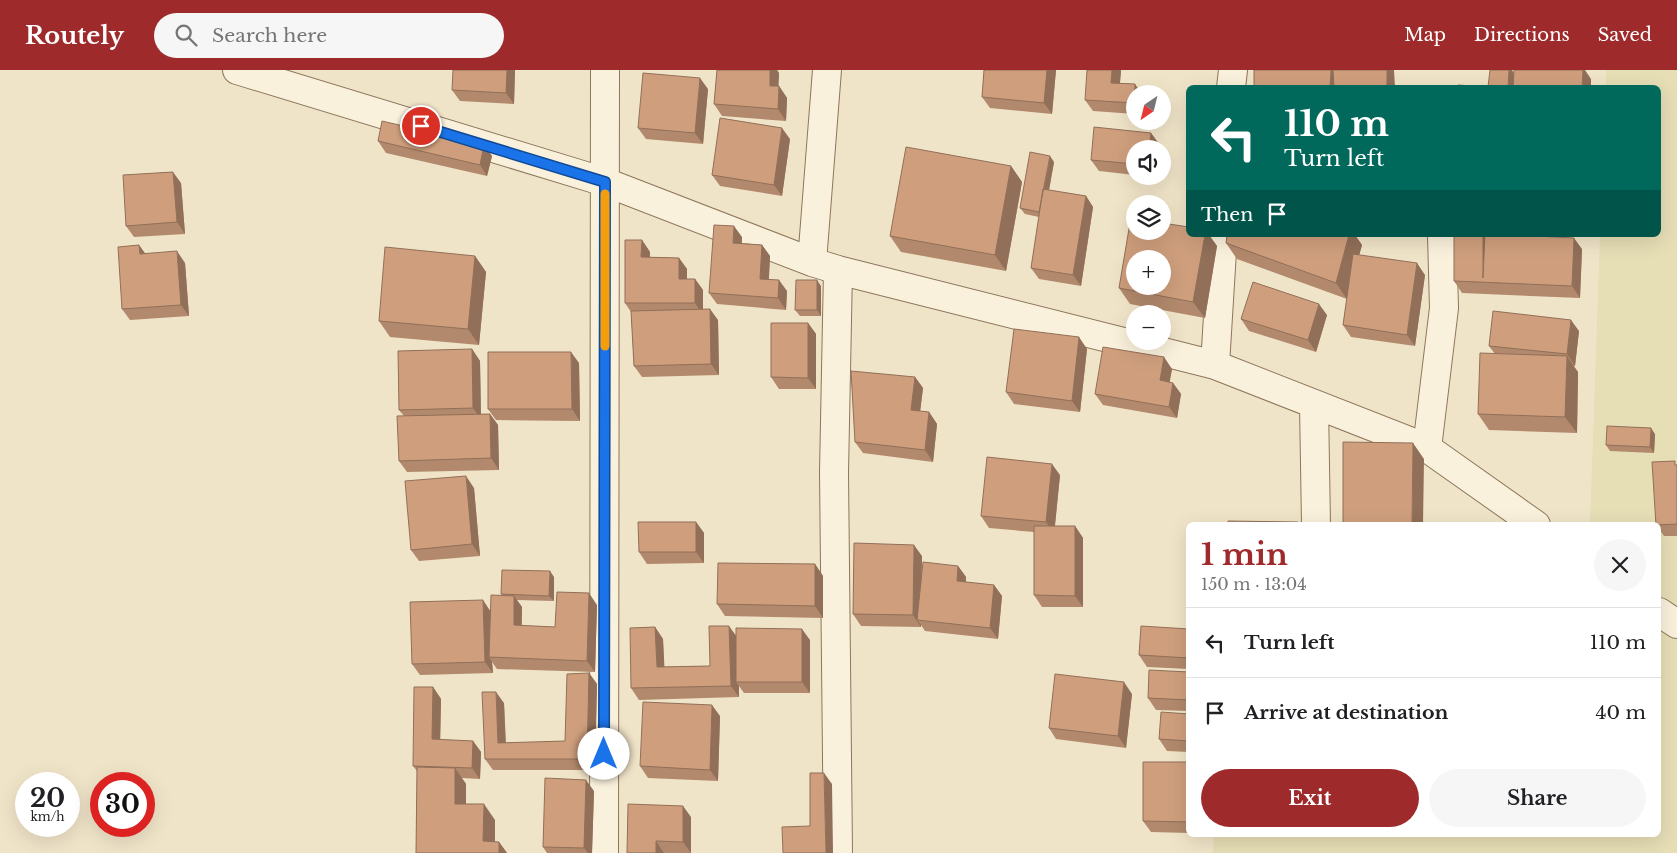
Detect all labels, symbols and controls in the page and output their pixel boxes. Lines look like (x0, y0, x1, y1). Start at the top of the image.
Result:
search box (154, 13, 504, 58)
text: Routely (25, 21, 124, 50)
icon: search (172, 21, 200, 49)
text: Search here (212, 24, 327, 47)
text: Map (1404, 24, 1446, 46)
text: Directions (1474, 24, 1570, 46)
text: Saved (1598, 24, 1652, 46)
north arrow (1126, 85, 1171, 130)
map controls (1126, 85, 1171, 350)
text: 110 m (1284, 102, 1389, 145)
pin (400, 105, 442, 147)
icon: left (1201, 105, 1266, 170)
icon: arrive (407, 112, 435, 140)
button: sound (1126, 140, 1171, 185)
text: Turn left (1284, 145, 1384, 172)
button: layers (1126, 195, 1171, 240)
icon: arrive (1263, 200, 1291, 228)
text: Then (1201, 203, 1253, 226)
button: + (1126, 250, 1171, 295)
button: − (1126, 305, 1171, 350)
text: 1 min (1201, 536, 1288, 573)
button: close (1594, 539, 1646, 591)
text: 150 m · 13:04 (1201, 574, 1307, 594)
icon: left (1201, 629, 1229, 657)
text: Turn left (1244, 631, 1335, 654)
text: 110 m (1590, 631, 1646, 654)
icon: arrive (1201, 699, 1229, 727)
text: Arrive at destination (1244, 701, 1448, 724)
text: 40 m (1595, 701, 1646, 724)
position arrow (577, 727, 629, 779)
button: Exit (1201, 769, 1419, 827)
button: Share (1429, 769, 1646, 827)
speed limit sign: 30 (90, 772, 155, 837)
text: 20 (30, 783, 65, 814)
text: km/h (30, 809, 65, 824)

